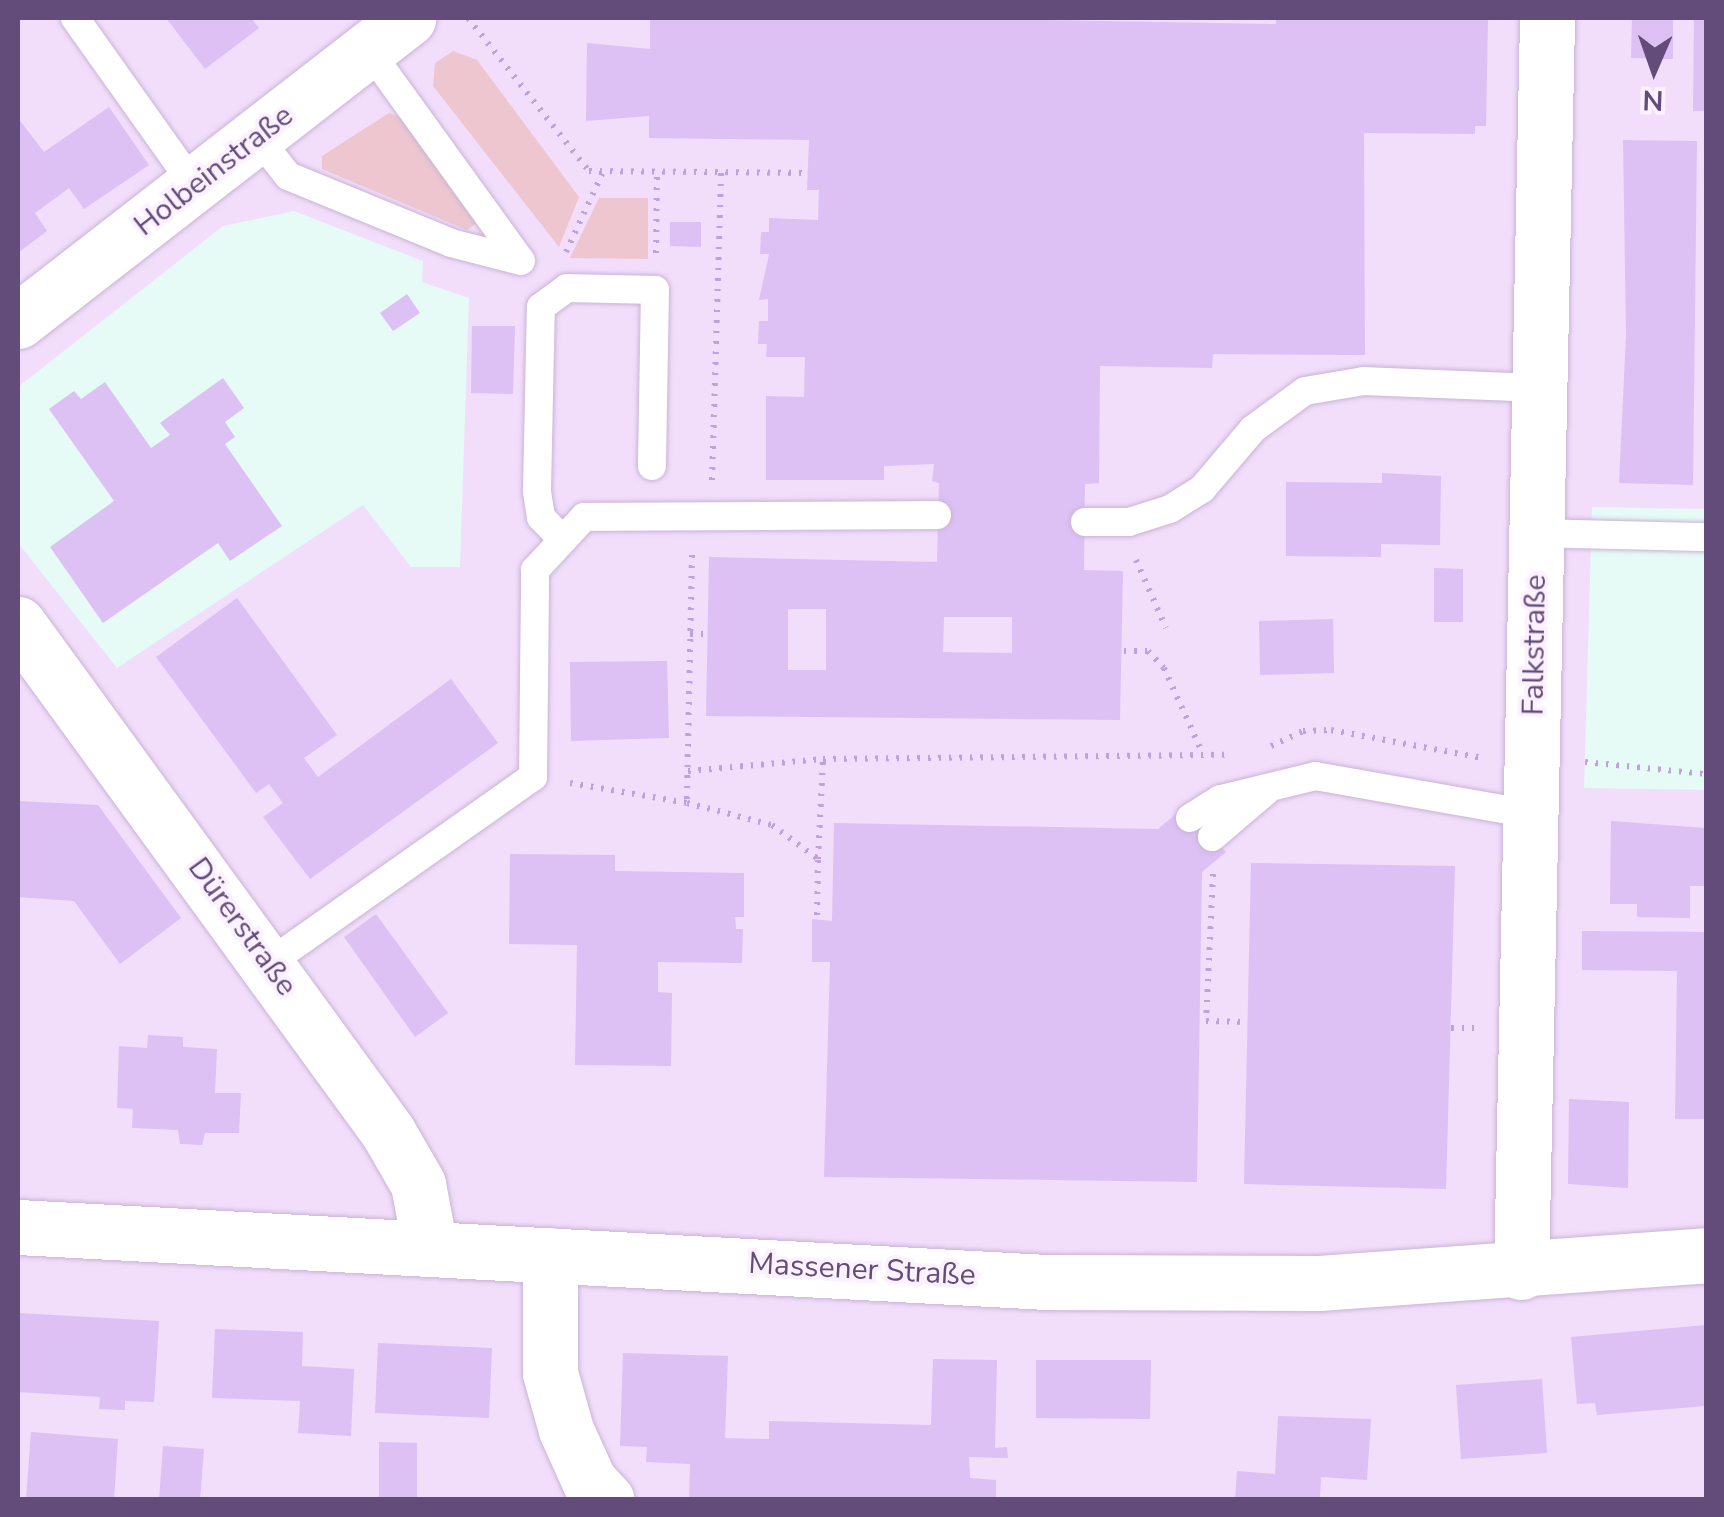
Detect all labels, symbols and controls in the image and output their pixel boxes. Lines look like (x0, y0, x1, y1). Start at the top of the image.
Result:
north arrow (1604, 20, 1704, 120)
text: N (1642, 81, 1664, 119)
street label: Holbeinstraße (127, 98, 301, 244)
street label: Falkstraße (1516, 574, 1554, 716)
street label: Dürerstraße (180, 851, 304, 1003)
street label: Massener Straße (747, 1246, 977, 1294)

